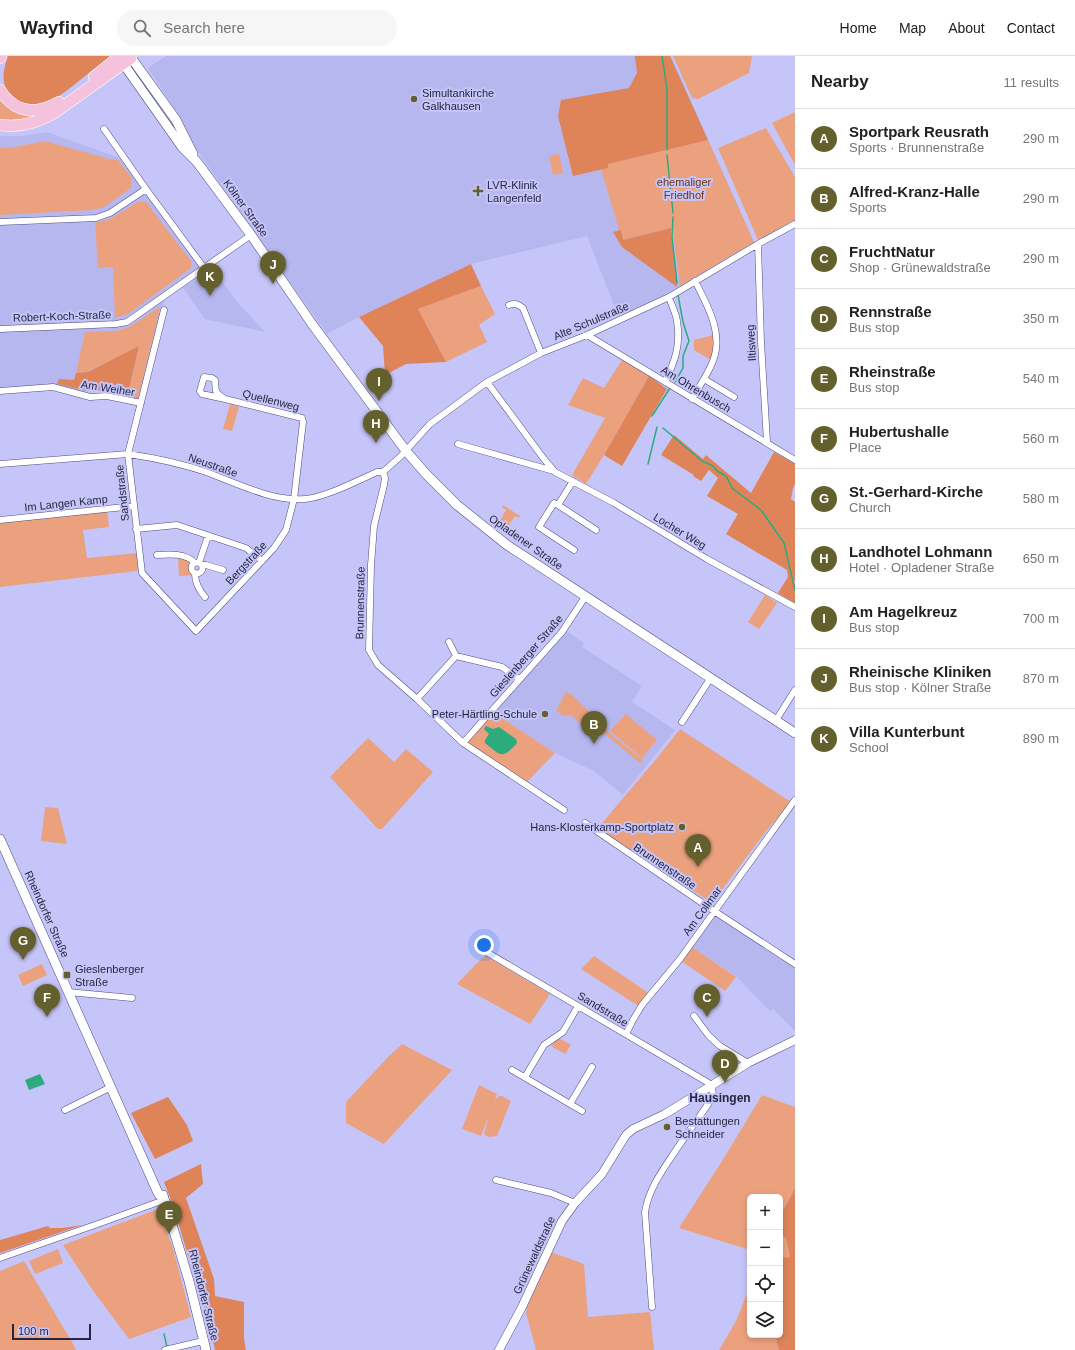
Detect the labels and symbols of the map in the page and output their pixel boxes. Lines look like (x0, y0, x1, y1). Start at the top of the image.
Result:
place label: Simultankirche Galkhausen (422, 87, 494, 112)
marker: Simultankirche Galkhausen (409, 94, 419, 104)
park label: ehemaliger Friedhof (657, 176, 712, 201)
street label: Kölner Straße (221, 177, 271, 239)
place label: LVR-Klinik Langenfeld (487, 179, 541, 204)
marker: LVR-Klinik Langenfeld (472, 185, 484, 197)
pin: J (260, 251, 286, 284)
pin: K (197, 263, 223, 296)
street label: Alte Schulstraße (552, 300, 630, 342)
street label: Robert-Koch-Straße (13, 308, 111, 324)
street label: Iltisweg (744, 324, 758, 362)
street label: Am Ohrenbusch (659, 363, 733, 415)
pin: I (366, 368, 392, 401)
street label: Am Weiher (80, 378, 136, 398)
street label: Quellenweg (241, 387, 301, 413)
pin: H (363, 410, 389, 443)
street label: Neustraße (187, 451, 239, 479)
street label: Sandstraße (113, 464, 131, 522)
street label: Im Langen Kamp (24, 493, 108, 513)
street label: Locher Weg (652, 511, 708, 551)
street label: Opladener Straße (487, 512, 565, 572)
street label: Bergstraße (223, 539, 269, 587)
street label: Brunnenstraße (353, 567, 367, 639)
street label: Gieslenberger Straße (487, 612, 565, 700)
place label: Peter-Härtling-Schule (432, 708, 537, 720)
marker: Peter-Härtling-Schule (540, 709, 550, 719)
pin: B (581, 711, 607, 744)
place label: Hans-Klosterkamp-Sportplatz (530, 821, 674, 833)
marker: Hans-Klosterkamp-Sportplatz (677, 822, 687, 832)
pin: A (685, 834, 711, 867)
street label: Brunnenstraße (631, 841, 699, 891)
street label: Rheindorfer Straße (22, 869, 72, 959)
street label: Am Collmar (680, 884, 724, 938)
pin: G (10, 927, 36, 960)
your location (474, 935, 494, 955)
place label: Gieslenberger Straße (75, 963, 144, 988)
marker: Gieslenberger Straße (62, 970, 72, 980)
pin: F (34, 984, 60, 1017)
pin: C (694, 984, 720, 1017)
street label: Sandstraße (576, 989, 630, 1029)
pin: D (712, 1050, 738, 1083)
district label: Hausingen (689, 1091, 751, 1105)
place label: Bestattungen Schneider (675, 1115, 740, 1140)
marker: Bestattungen Schneider (662, 1122, 672, 1132)
pin: E (156, 1201, 182, 1234)
street label: Grünewaldstraße (511, 1214, 557, 1296)
street label: Rheindorfer Straße (187, 1248, 221, 1342)
scale bar (12, 1322, 91, 1341)

